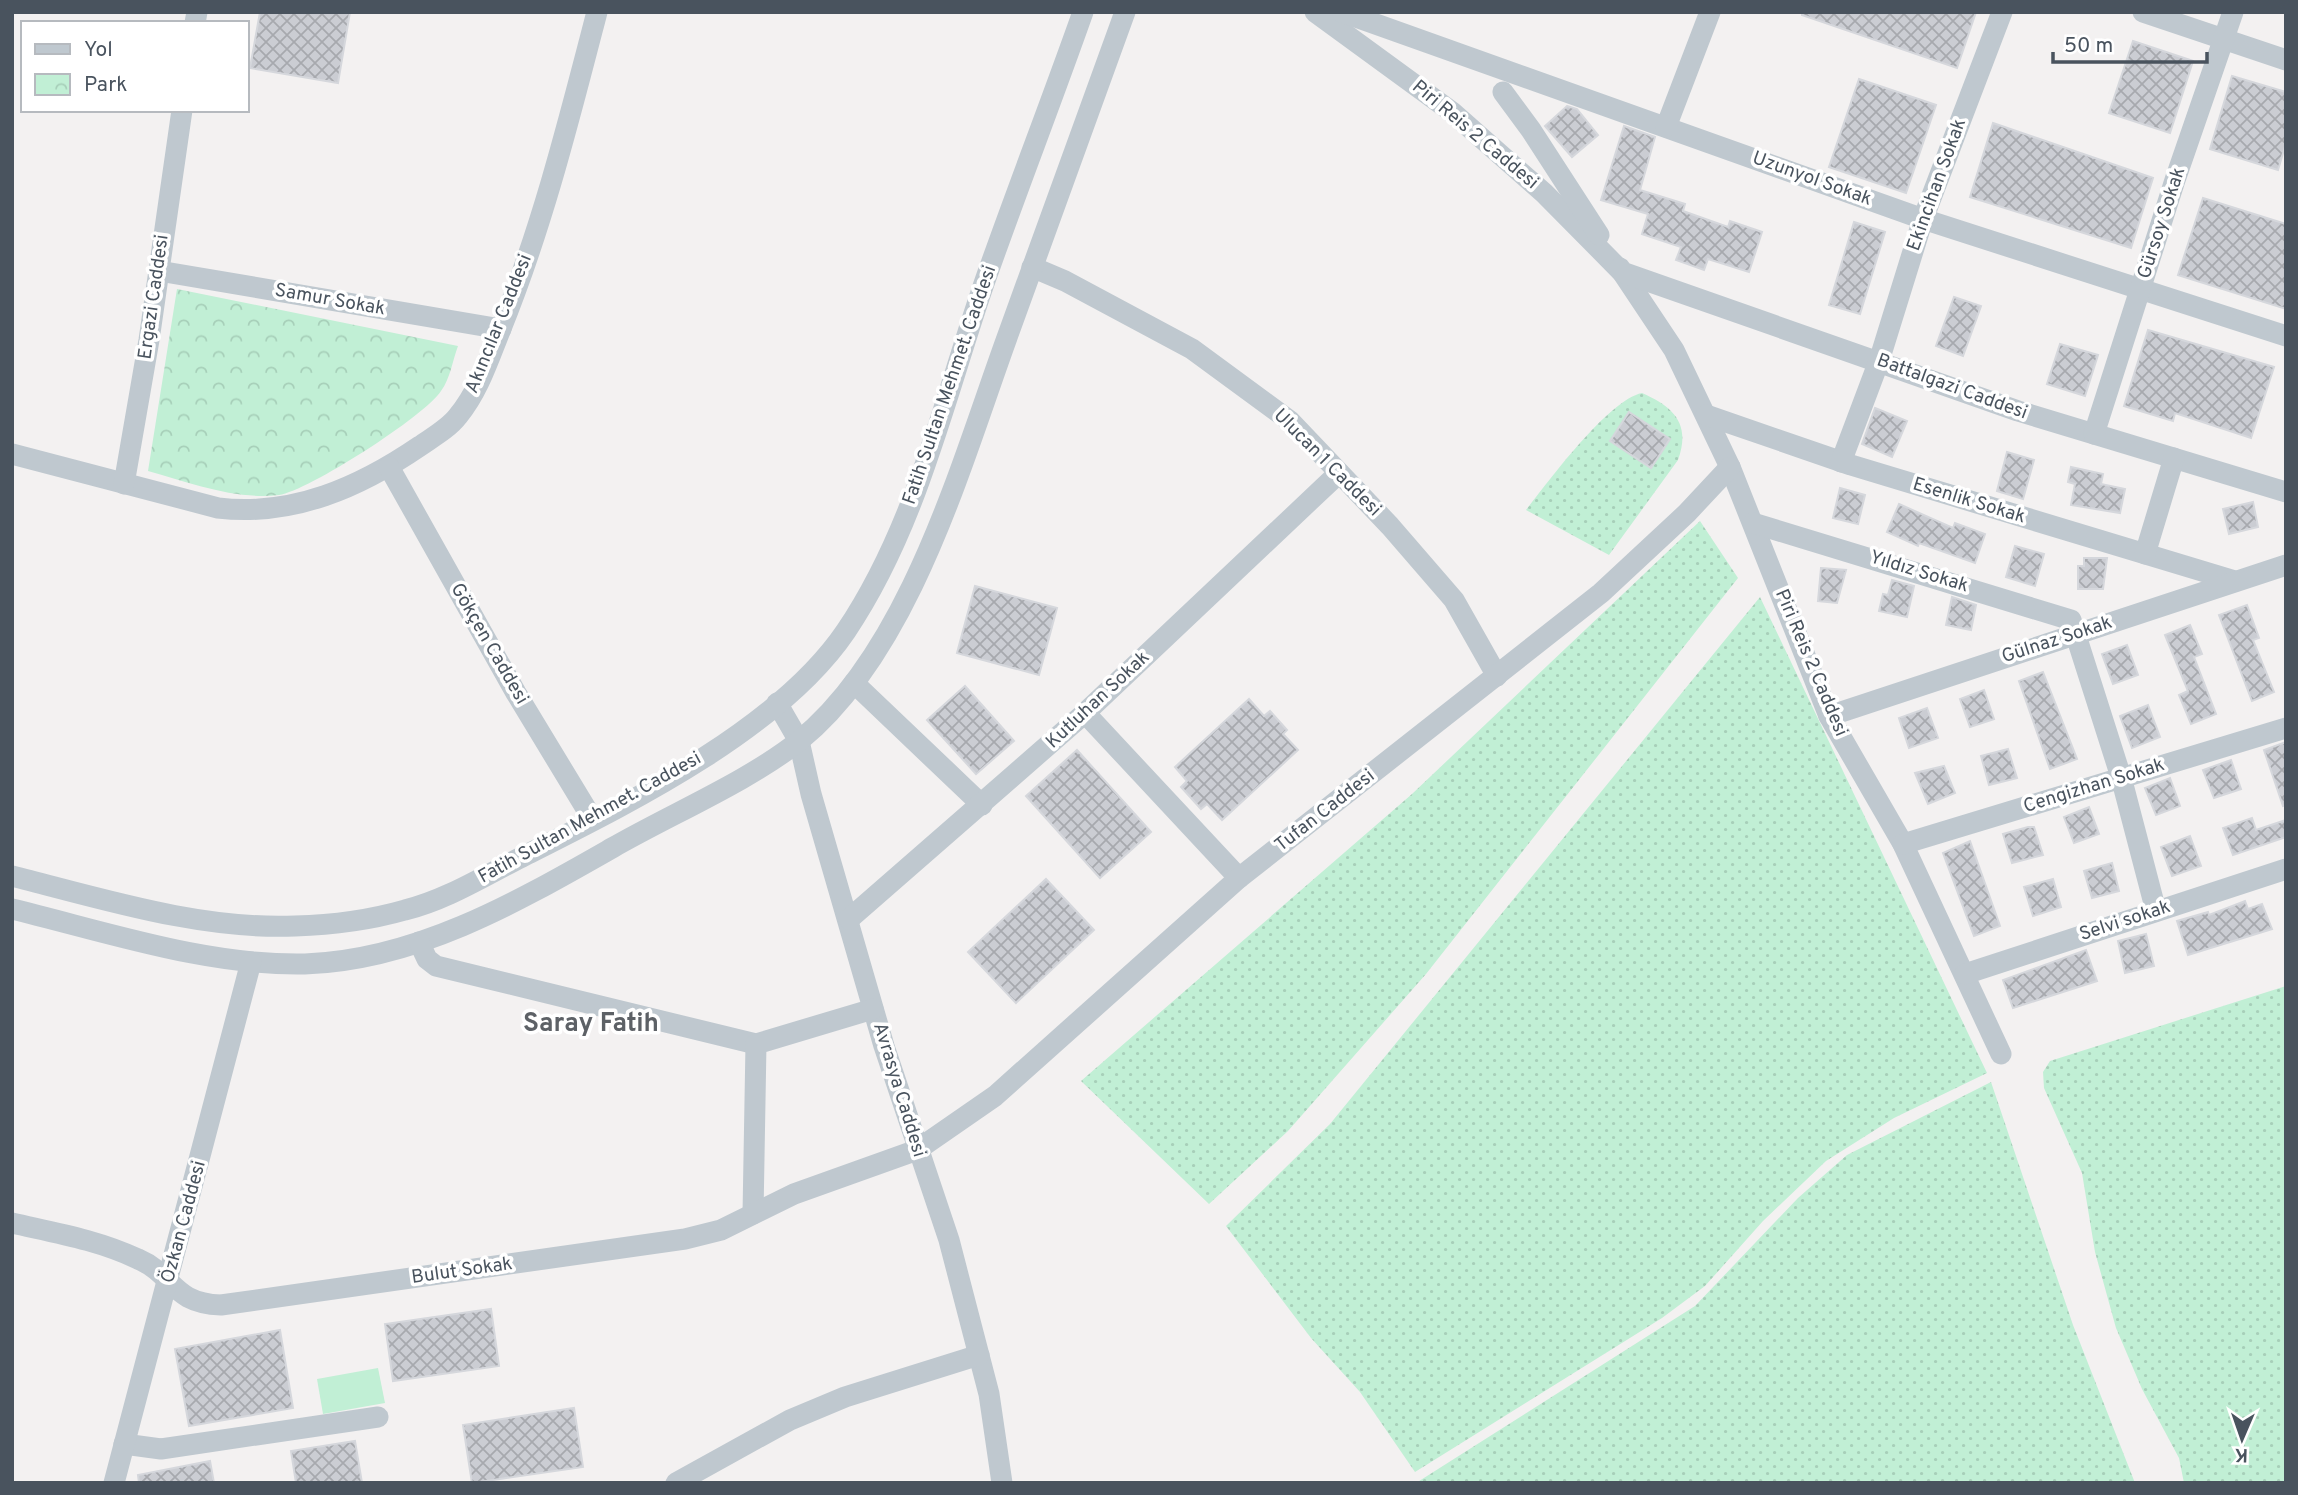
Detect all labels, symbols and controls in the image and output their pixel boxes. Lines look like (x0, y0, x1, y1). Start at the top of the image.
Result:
legend (21, 21, 248, 112)
scale bar (2053, 21, 2207, 65)
text: 50 m (2064, 33, 2113, 60)
text: Yol (84, 37, 113, 64)
text: Park (84, 72, 127, 99)
street label: Piri Reis 2 Caddesi (1407, 75, 1543, 195)
street label: Ekincihan Sokak (1902, 116, 1972, 254)
street label: Uzunyol Sokak (1749, 146, 1875, 212)
street label: Gürsoy Sokak (2133, 164, 2191, 282)
street label: Ergazi Caddesi (133, 233, 175, 361)
street label: Akıncılar Caddesi (460, 251, 538, 397)
street label: Fatih Sultan Mehmet. Caddesi (898, 262, 1002, 508)
street label: Samur Sokak (273, 278, 387, 322)
street label: Battalgazi Caddesi (1873, 349, 2031, 425)
street label: Ulucan 1 Caddesi (1268, 404, 1386, 522)
street label: Esenlik Sokak (1910, 472, 2028, 530)
street label: Yıldız Sokak (1867, 546, 1971, 598)
street label: Gökçen Caddesi (445, 579, 533, 709)
street label: Piri Reis 2 Caddesi (1769, 586, 1853, 740)
street label: Gülnaz Sokak (1999, 611, 2115, 669)
street label: Kutluhan Sokak (1041, 646, 1155, 754)
street label: Fatih Sultan Mehmet. Caddesi (474, 747, 706, 889)
street label: Cengizhan Sokak (2020, 753, 2168, 819)
street label: Tufan Caddesi (1270, 764, 1380, 858)
street label: Selvi sokak (2076, 895, 2174, 947)
district label: Saray Fatih (523, 1008, 659, 1041)
street label: Avrasya Caddesi (867, 1020, 931, 1160)
street label: Özkan Caddesi (155, 1158, 212, 1286)
street label: Bulut Sokak (410, 1252, 514, 1290)
north arrow (2207, 1404, 2277, 1474)
text: K (2234, 1442, 2249, 1466)

